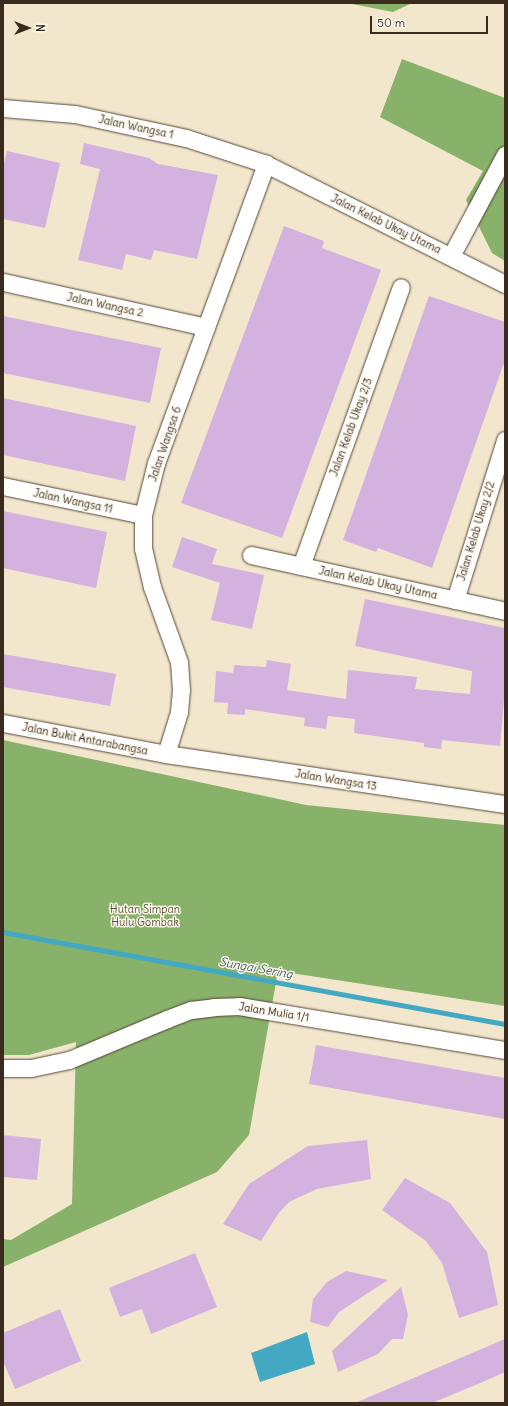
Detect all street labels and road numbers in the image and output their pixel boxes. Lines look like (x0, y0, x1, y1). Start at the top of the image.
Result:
street label: Jalan Wangsa 1 (97, 113, 175, 141)
street label: Jalan Kelab Ukay Utama (329, 192, 443, 256)
street label: Jalan Wangsa 2 (66, 290, 144, 320)
street label: Jalan Kelab Ukay 2/3 (327, 376, 375, 478)
street label: Jalan Wangsa 6 (146, 405, 184, 483)
street label: Jalan Kelab Ukay 2/2 (455, 480, 497, 582)
street label: Jalan Wangsa 11 (32, 486, 114, 516)
street label: Jalan Kelab Ukay Utama (317, 564, 439, 602)
street label: Jalan Bukit Antarabangsa (21, 720, 149, 758)
street label: Jalan Wangsa 13 (294, 767, 378, 793)
street label: Jalan Mulia 1/1 (238, 1000, 310, 1024)

